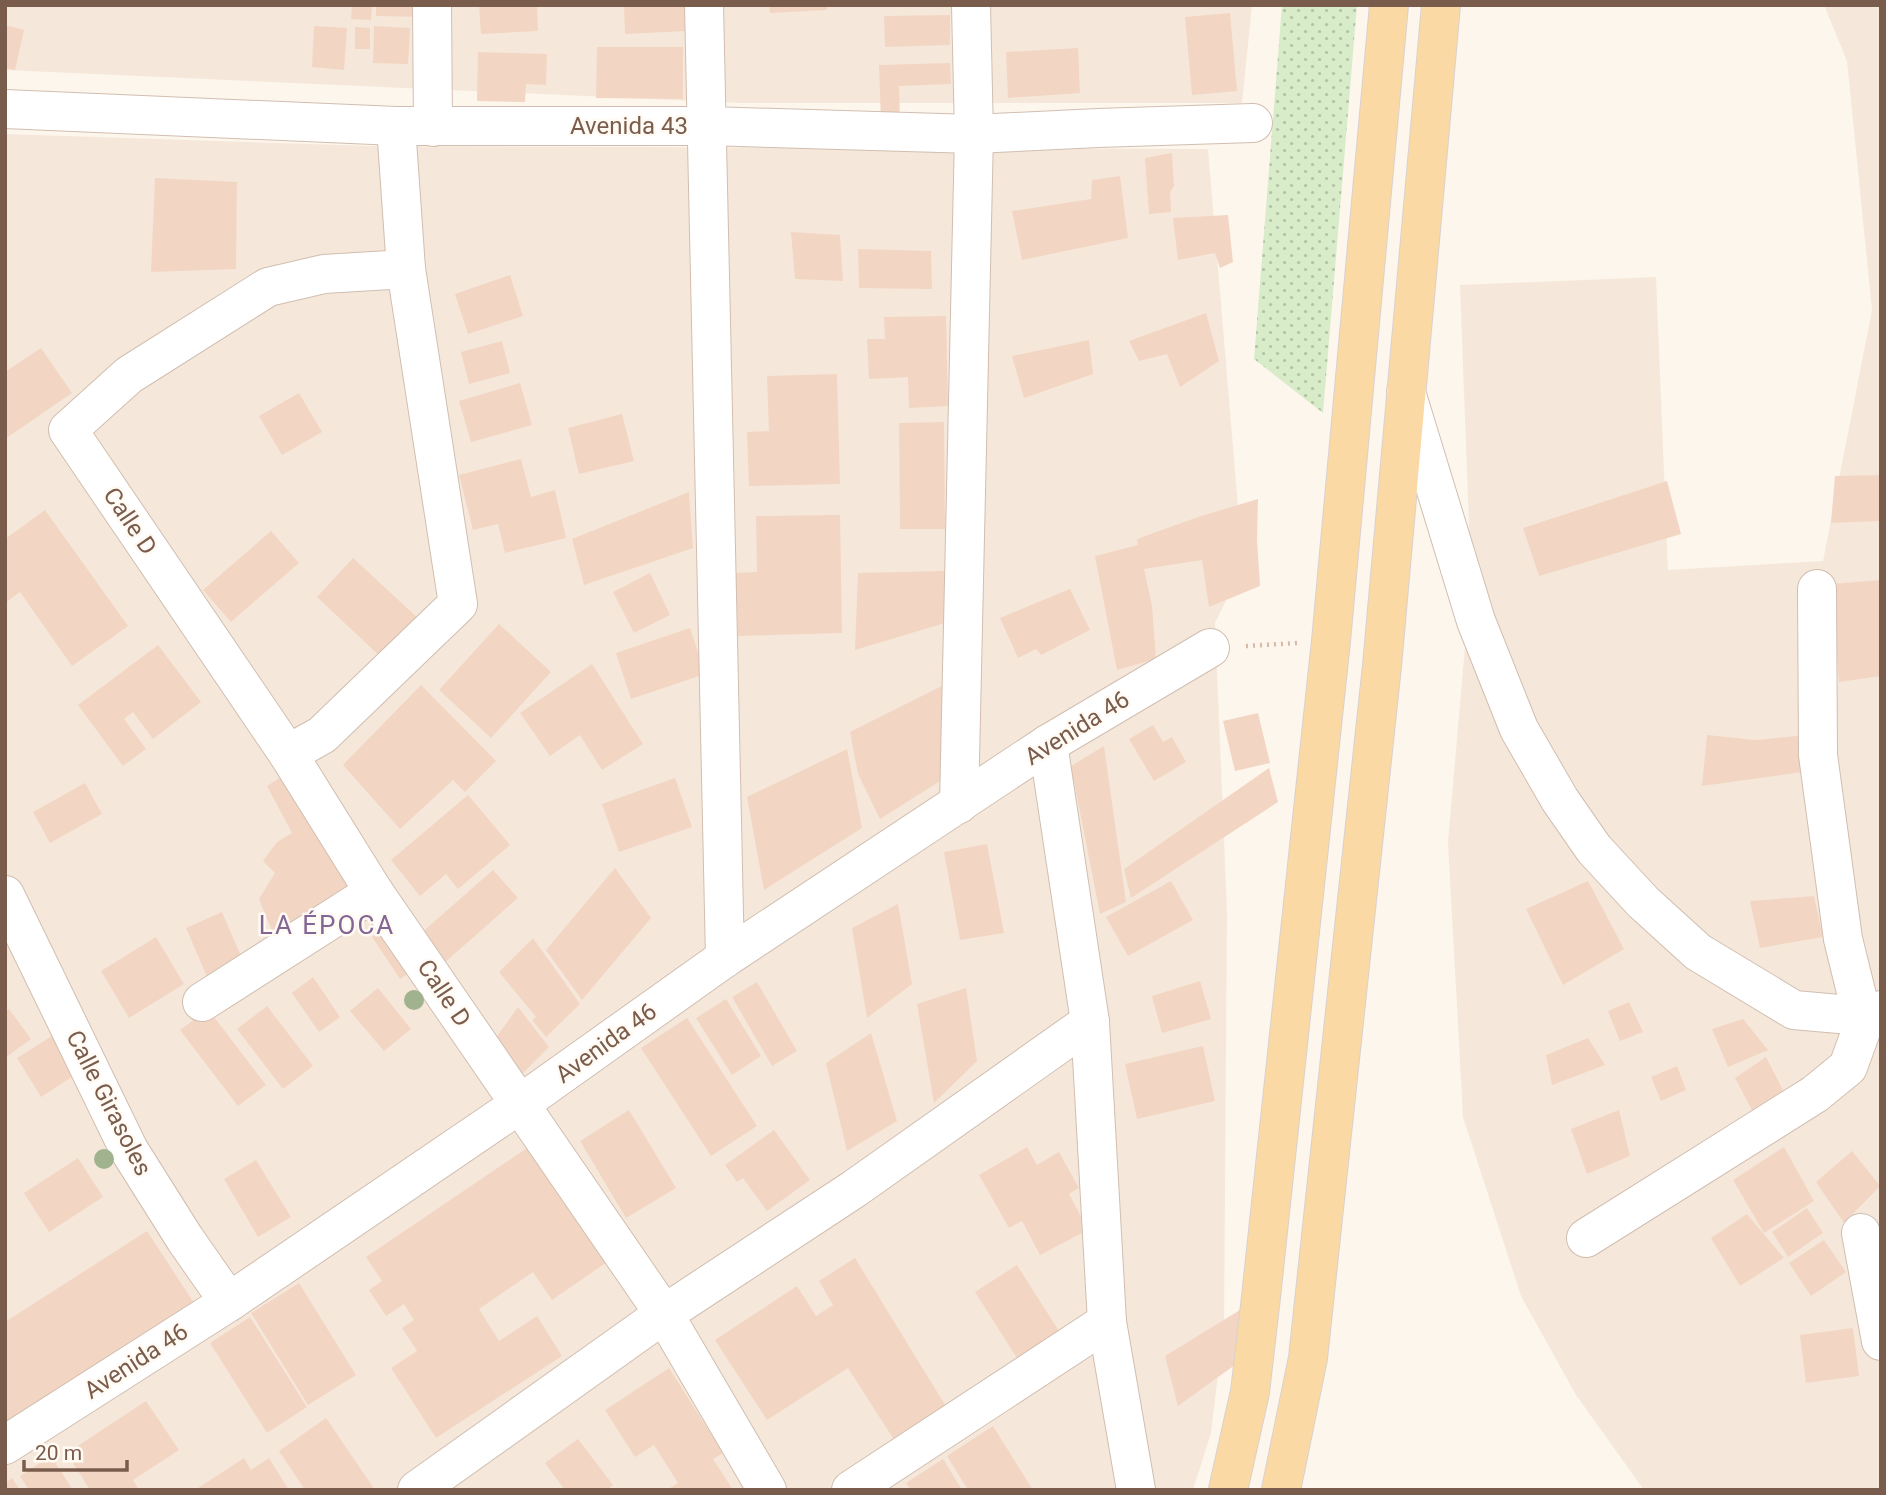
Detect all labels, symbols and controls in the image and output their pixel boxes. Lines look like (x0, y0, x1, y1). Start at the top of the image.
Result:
street label: Avenida 43 (570, 112, 688, 140)
street label: Calle D (97, 482, 163, 560)
street label: Avenida 46 (1020, 685, 1134, 771)
district label: LA ÉPOCA (259, 910, 395, 940)
street label: Calle D (411, 954, 477, 1032)
street label: Avenida 46 (550, 997, 662, 1089)
street label: Calle Girasoles (60, 1026, 158, 1180)
street label: Avenida 46 (79, 1317, 193, 1405)
scale bar (24, 1428, 128, 1472)
text: 20 m (35, 1441, 82, 1465)

